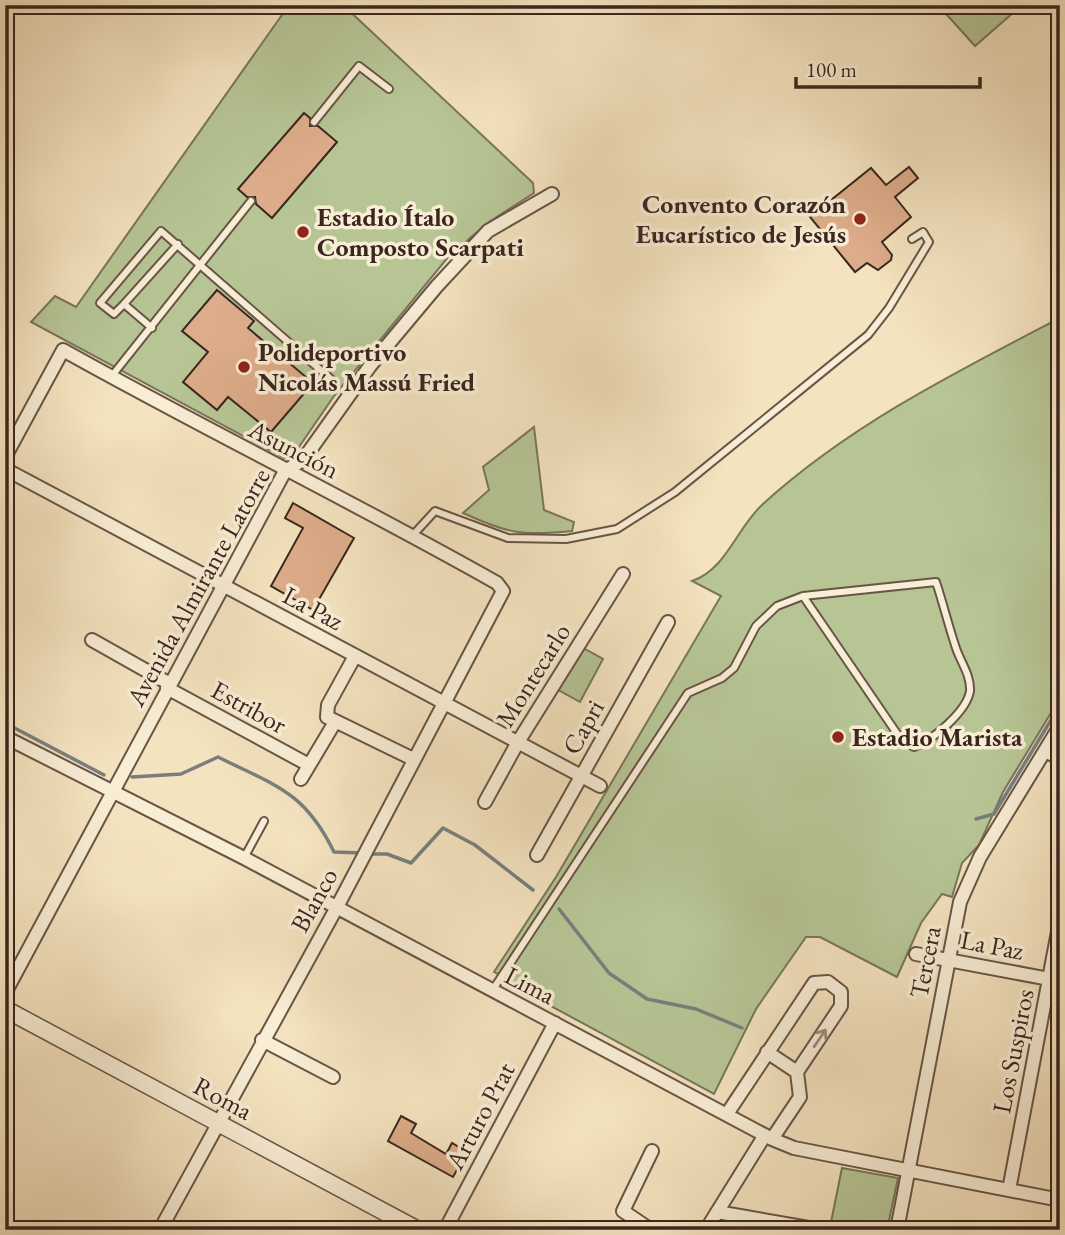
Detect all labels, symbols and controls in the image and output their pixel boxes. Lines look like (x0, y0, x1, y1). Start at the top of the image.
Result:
scale bar (796, 46, 979, 90)
text: 100 m (806, 56, 857, 83)
place label: Convento Corazón Eucarístico de Jesús (636, 187, 846, 251)
place label: Estadio Ítalo Composto Scarpati (317, 200, 524, 264)
marker: Convento Corazón Eucarístico de Jesús (852, 211, 868, 227)
marker: Estadio Ítalo Composto Scarpati (295, 224, 311, 240)
place label: Polideportivo Nicolás Massú Fried (258, 335, 476, 399)
marker: Polideportivo Nicolás Massú Fried (236, 359, 252, 375)
street label: Asunción (242, 411, 345, 486)
street label: Avenida Almirante Latorre (118, 462, 278, 713)
street label: La Paz (277, 578, 349, 638)
street label: Montecarlo (488, 617, 578, 733)
street label: Estribor (205, 672, 293, 742)
street label: Capri (554, 694, 612, 760)
place label: Estadio Marista (852, 720, 1023, 754)
marker: Estadio Marista (830, 729, 846, 745)
street label: Blanco (283, 862, 345, 938)
street label: Tercera (901, 922, 949, 1001)
street label: La Paz (958, 922, 1027, 968)
street label: Lima (499, 958, 562, 1012)
street label: Los Suspiros (984, 986, 1042, 1116)
one-way arrow (813, 1029, 827, 1048)
street label: Arturo Prat (437, 1056, 522, 1176)
street label: Roma (188, 1068, 259, 1128)

